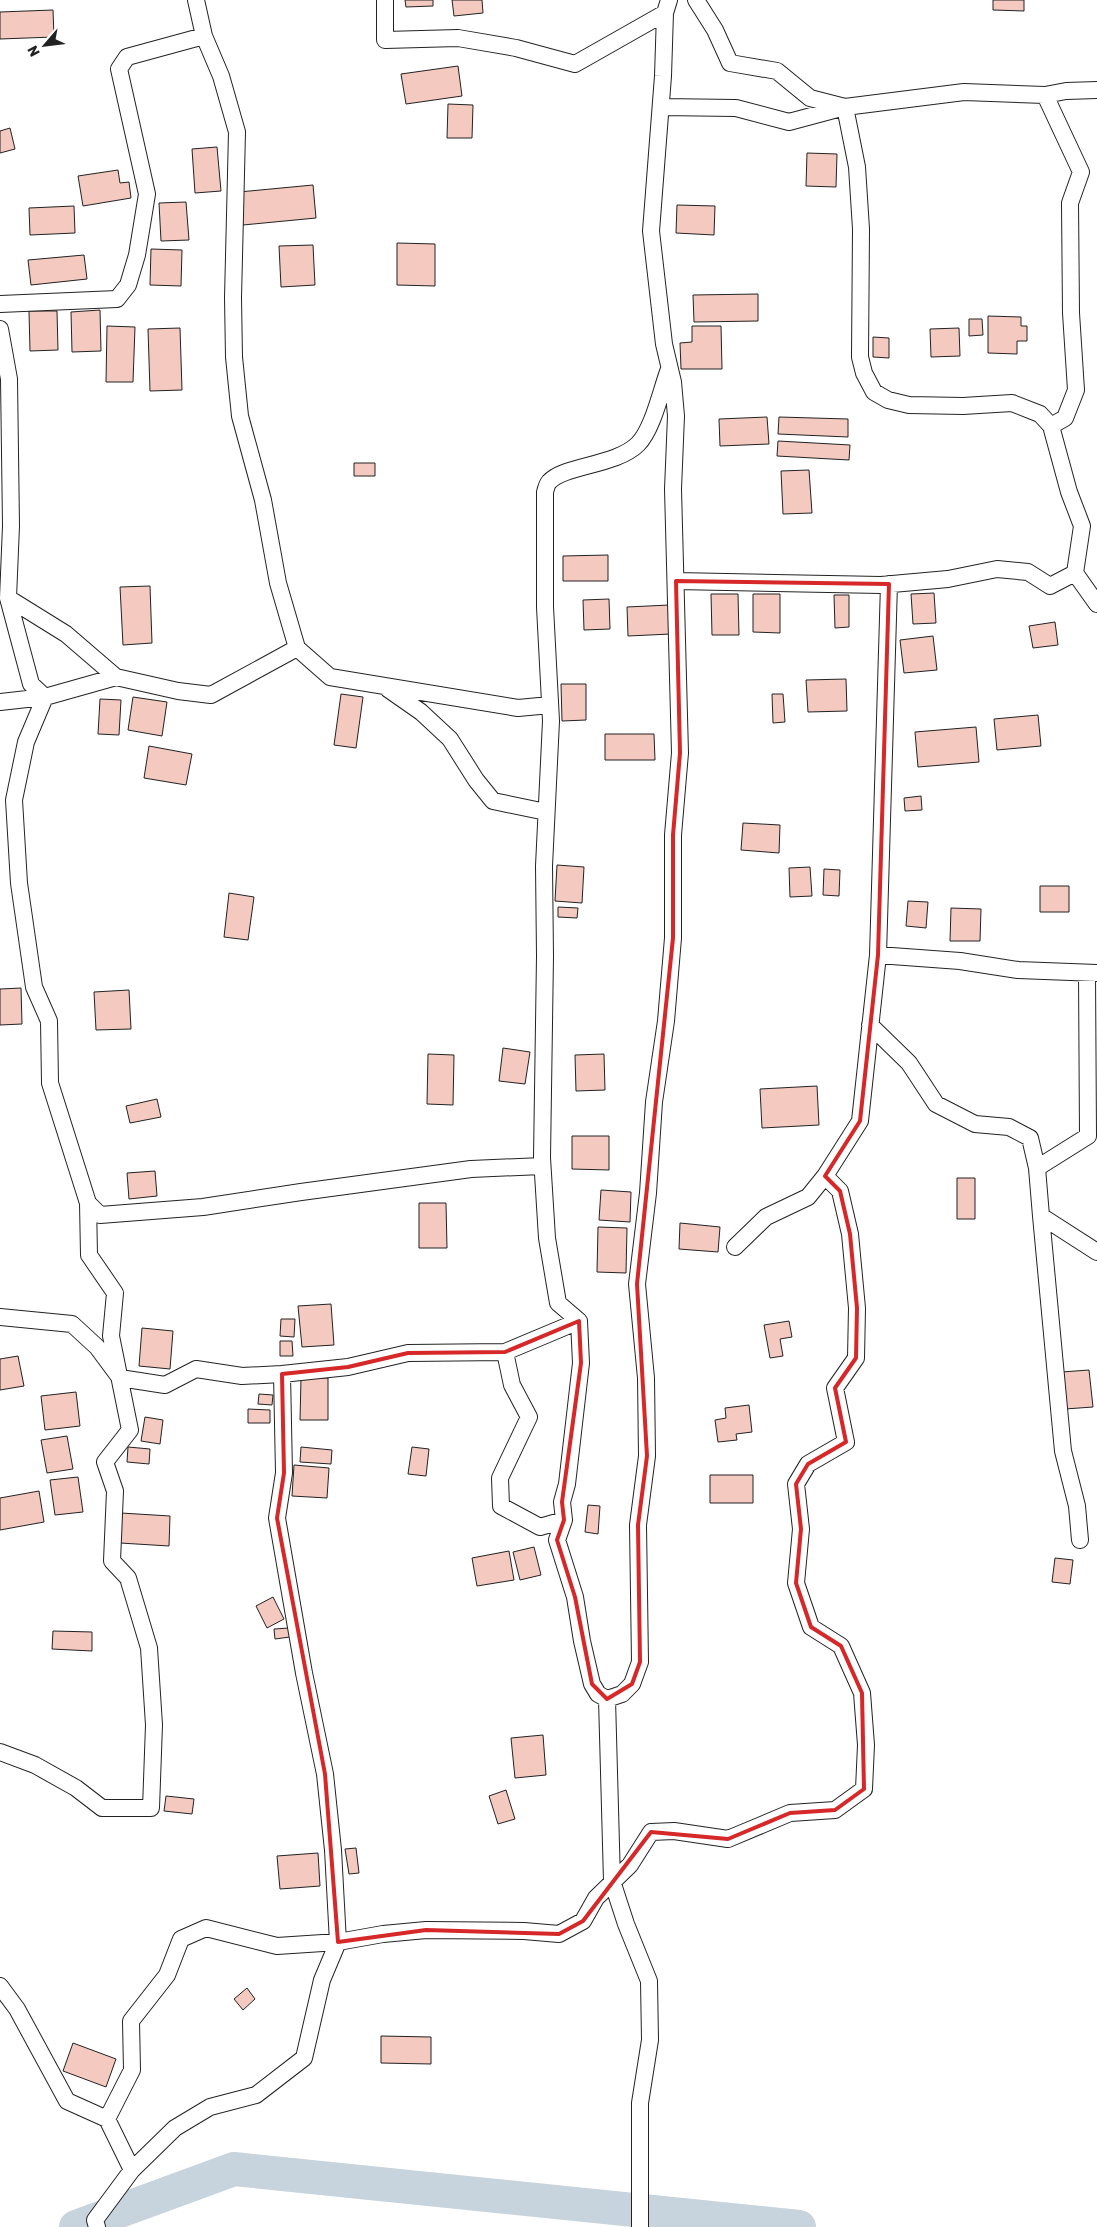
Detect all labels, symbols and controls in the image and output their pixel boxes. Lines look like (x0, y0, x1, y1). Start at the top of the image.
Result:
north arrow (20, 20, 70, 70)
text: N (24, 42, 44, 59)

